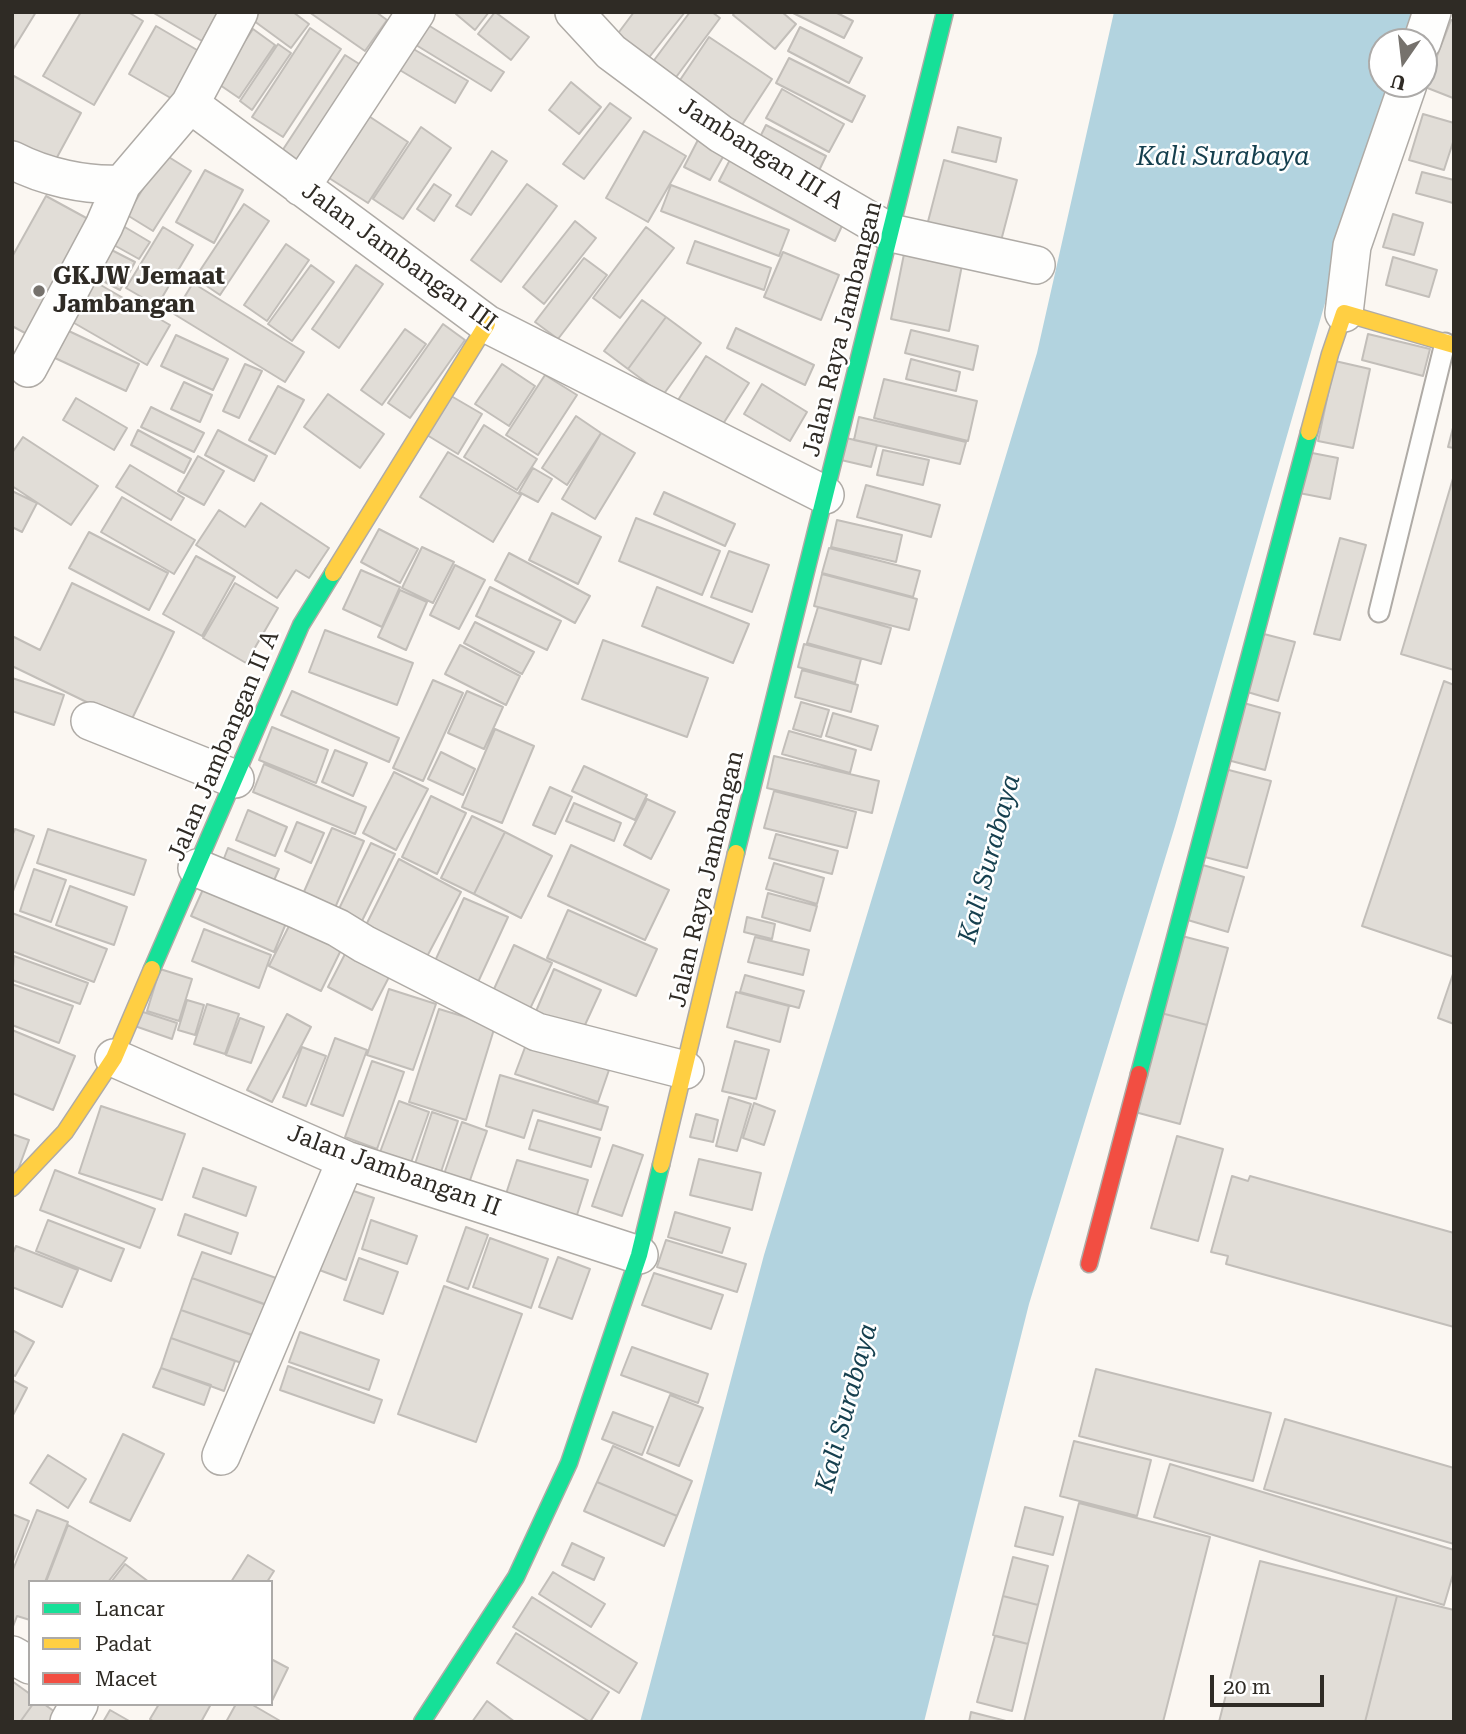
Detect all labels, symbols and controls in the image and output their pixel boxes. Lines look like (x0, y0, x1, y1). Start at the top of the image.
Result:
north arrow (1368, 28, 1438, 98)
text: U (1388, 69, 1408, 95)
street label: Jambangan III A (673, 92, 849, 216)
water label: Kali Surabaya (1136, 141, 1310, 173)
street label: Jalan Jambangan III (296, 177, 502, 337)
street label: Jalan Raya Jambangan (797, 198, 889, 460)
place label: GKJW Jemaat Jambangan (53, 263, 225, 319)
marker: GKJW Jemaat Jambangan (31, 283, 47, 299)
street label: Jalan Jambangan II A (162, 626, 286, 866)
street label: Jalan Raya Jambangan (663, 748, 751, 1010)
water label: Kali Surabaya (952, 771, 1028, 947)
street label: Jalan Jambangan II (283, 1119, 505, 1223)
water label: Kali Surabaya (809, 1320, 885, 1496)
legend (28, 1580, 273, 1706)
text: Lancar (95, 1597, 165, 1621)
text: Padat (95, 1632, 152, 1656)
scale bar (1214, 1660, 1328, 1704)
text: Macet (95, 1667, 157, 1691)
text: 20 m (1223, 1675, 1271, 1699)

